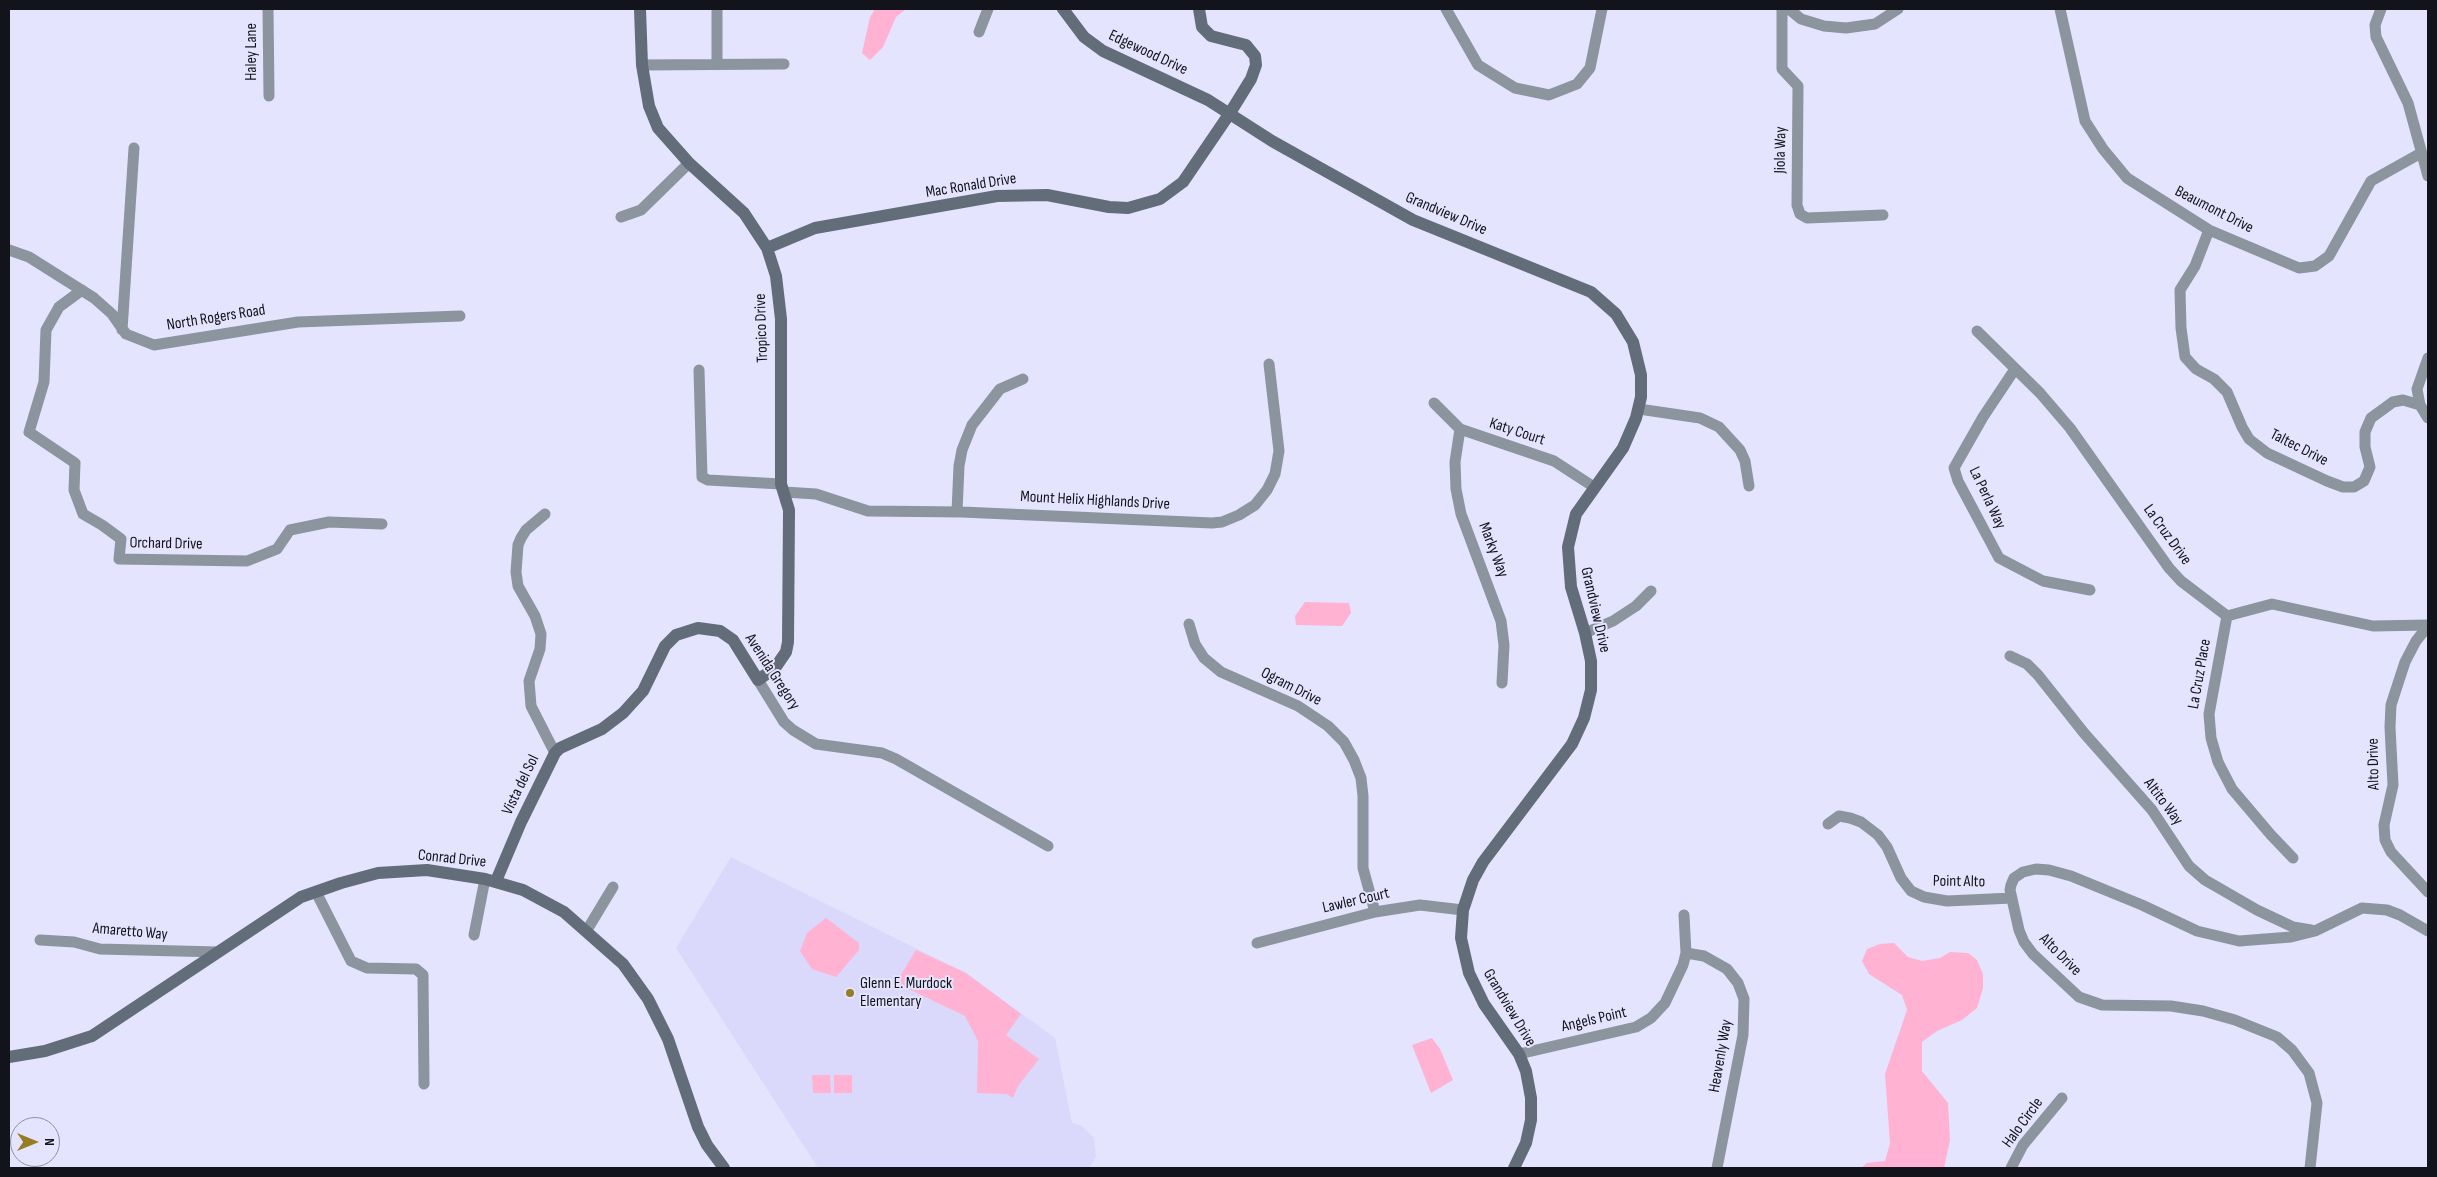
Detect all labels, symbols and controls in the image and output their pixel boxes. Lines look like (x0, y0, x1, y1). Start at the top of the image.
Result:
street label: Haley Lane (242, 23, 262, 81)
street label: Edgewood Drive (1105, 26, 1191, 80)
street label: Jiola Way (1771, 126, 1791, 174)
street label: Mac Ronald Drive (924, 169, 1018, 203)
street label: Beaumont Drive (2171, 182, 2257, 238)
street label: Grandview Drive (1402, 188, 1490, 240)
street label: Tropico Drive (751, 293, 773, 363)
street label: North Rogers Road (165, 301, 267, 335)
street label: Katy Court (1487, 414, 1547, 450)
street label: Taltec Drive (2267, 425, 2331, 471)
street label: La Perla Way (1964, 464, 2010, 532)
street label: Mount Helix Highlands Drive (1020, 487, 1170, 515)
street label: La Cruz Drive (2139, 501, 2195, 569)
street label: Marky Way (1474, 520, 1512, 580)
street label: Orchard Drive (129, 534, 203, 554)
street label: Grandview Drive (1576, 565, 1614, 655)
street label: Avenida Gregory (740, 630, 804, 714)
street label: La Cruz Place (2184, 638, 2216, 710)
street label: Ogram Drive (1257, 664, 1325, 710)
street label: Alto Drive (2364, 738, 2384, 790)
street label: Vista del Sol (498, 752, 544, 818)
street label: Altito Way (2139, 775, 2187, 829)
street label: Conrad Drive (417, 846, 487, 872)
street label: Point Alto (1933, 872, 1985, 892)
street label: Lawler Court (1321, 884, 1391, 918)
street label: Amaretto Way (92, 919, 168, 945)
street label: Alto Drive (2035, 930, 2085, 980)
street label: Grandview Drive (1478, 966, 1540, 1050)
place label: Glenn E. Murdock Elementary (860, 974, 952, 1012)
marker: Glenn E. Murdock Elementary (844, 987, 856, 999)
street label: Angels Point (1560, 1003, 1628, 1037)
street label: Heavenly Way (1705, 1018, 1737, 1094)
street label: Halo Circle (1998, 1094, 2048, 1152)
north arrow (10, 1117, 60, 1167)
text: N (41, 1138, 58, 1146)

